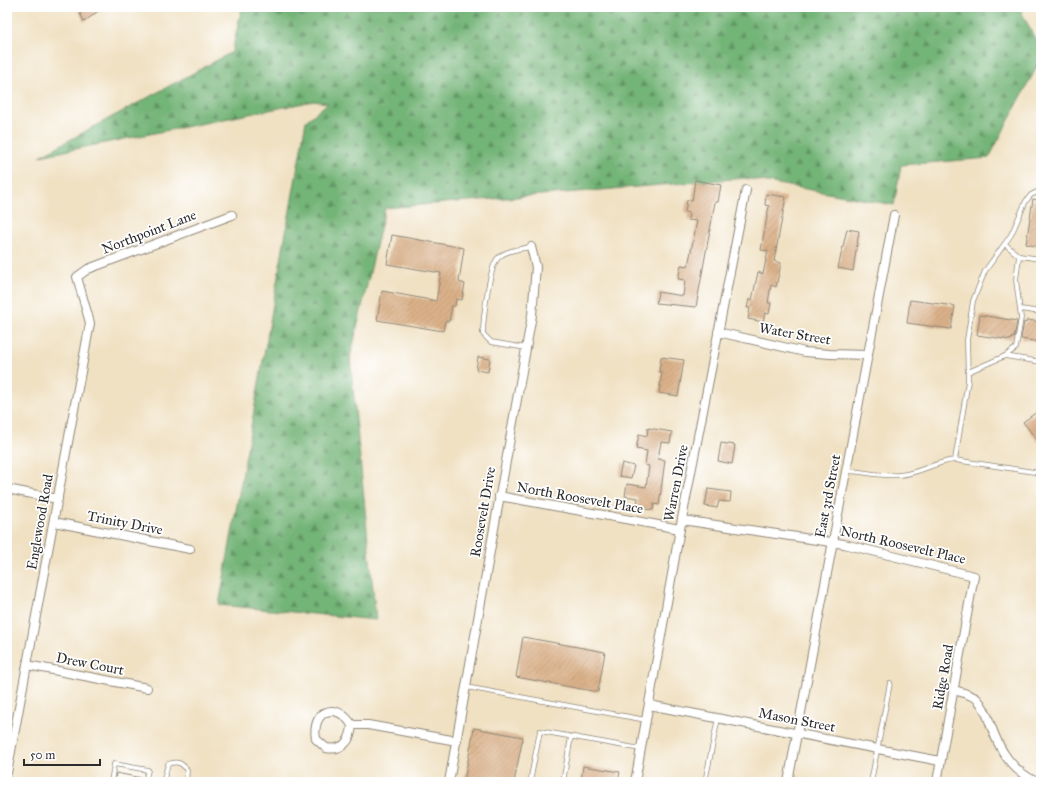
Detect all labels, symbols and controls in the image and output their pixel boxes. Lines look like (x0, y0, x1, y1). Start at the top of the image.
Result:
street label: Northpoint Lane (99, 206, 199, 258)
street label: Water Street (758, 319, 832, 349)
street label: Warren Drive (660, 443, 692, 523)
street label: East 3rd Street (812, 453, 844, 539)
street label: Roosevelt Drive (467, 465, 499, 558)
street label: Englewood Road (23, 473, 57, 571)
street label: North Roosevelt Place (515, 478, 645, 518)
street label: Trinity Drive (86, 507, 164, 539)
street label: North Roosevelt Place (839, 522, 968, 568)
street label: Ridge Road (929, 643, 957, 711)
street label: Drew Court (55, 649, 125, 679)
street label: Mason Street (757, 704, 837, 736)
scale bar (24, 741, 100, 767)
text: 50 m (30, 748, 55, 762)

